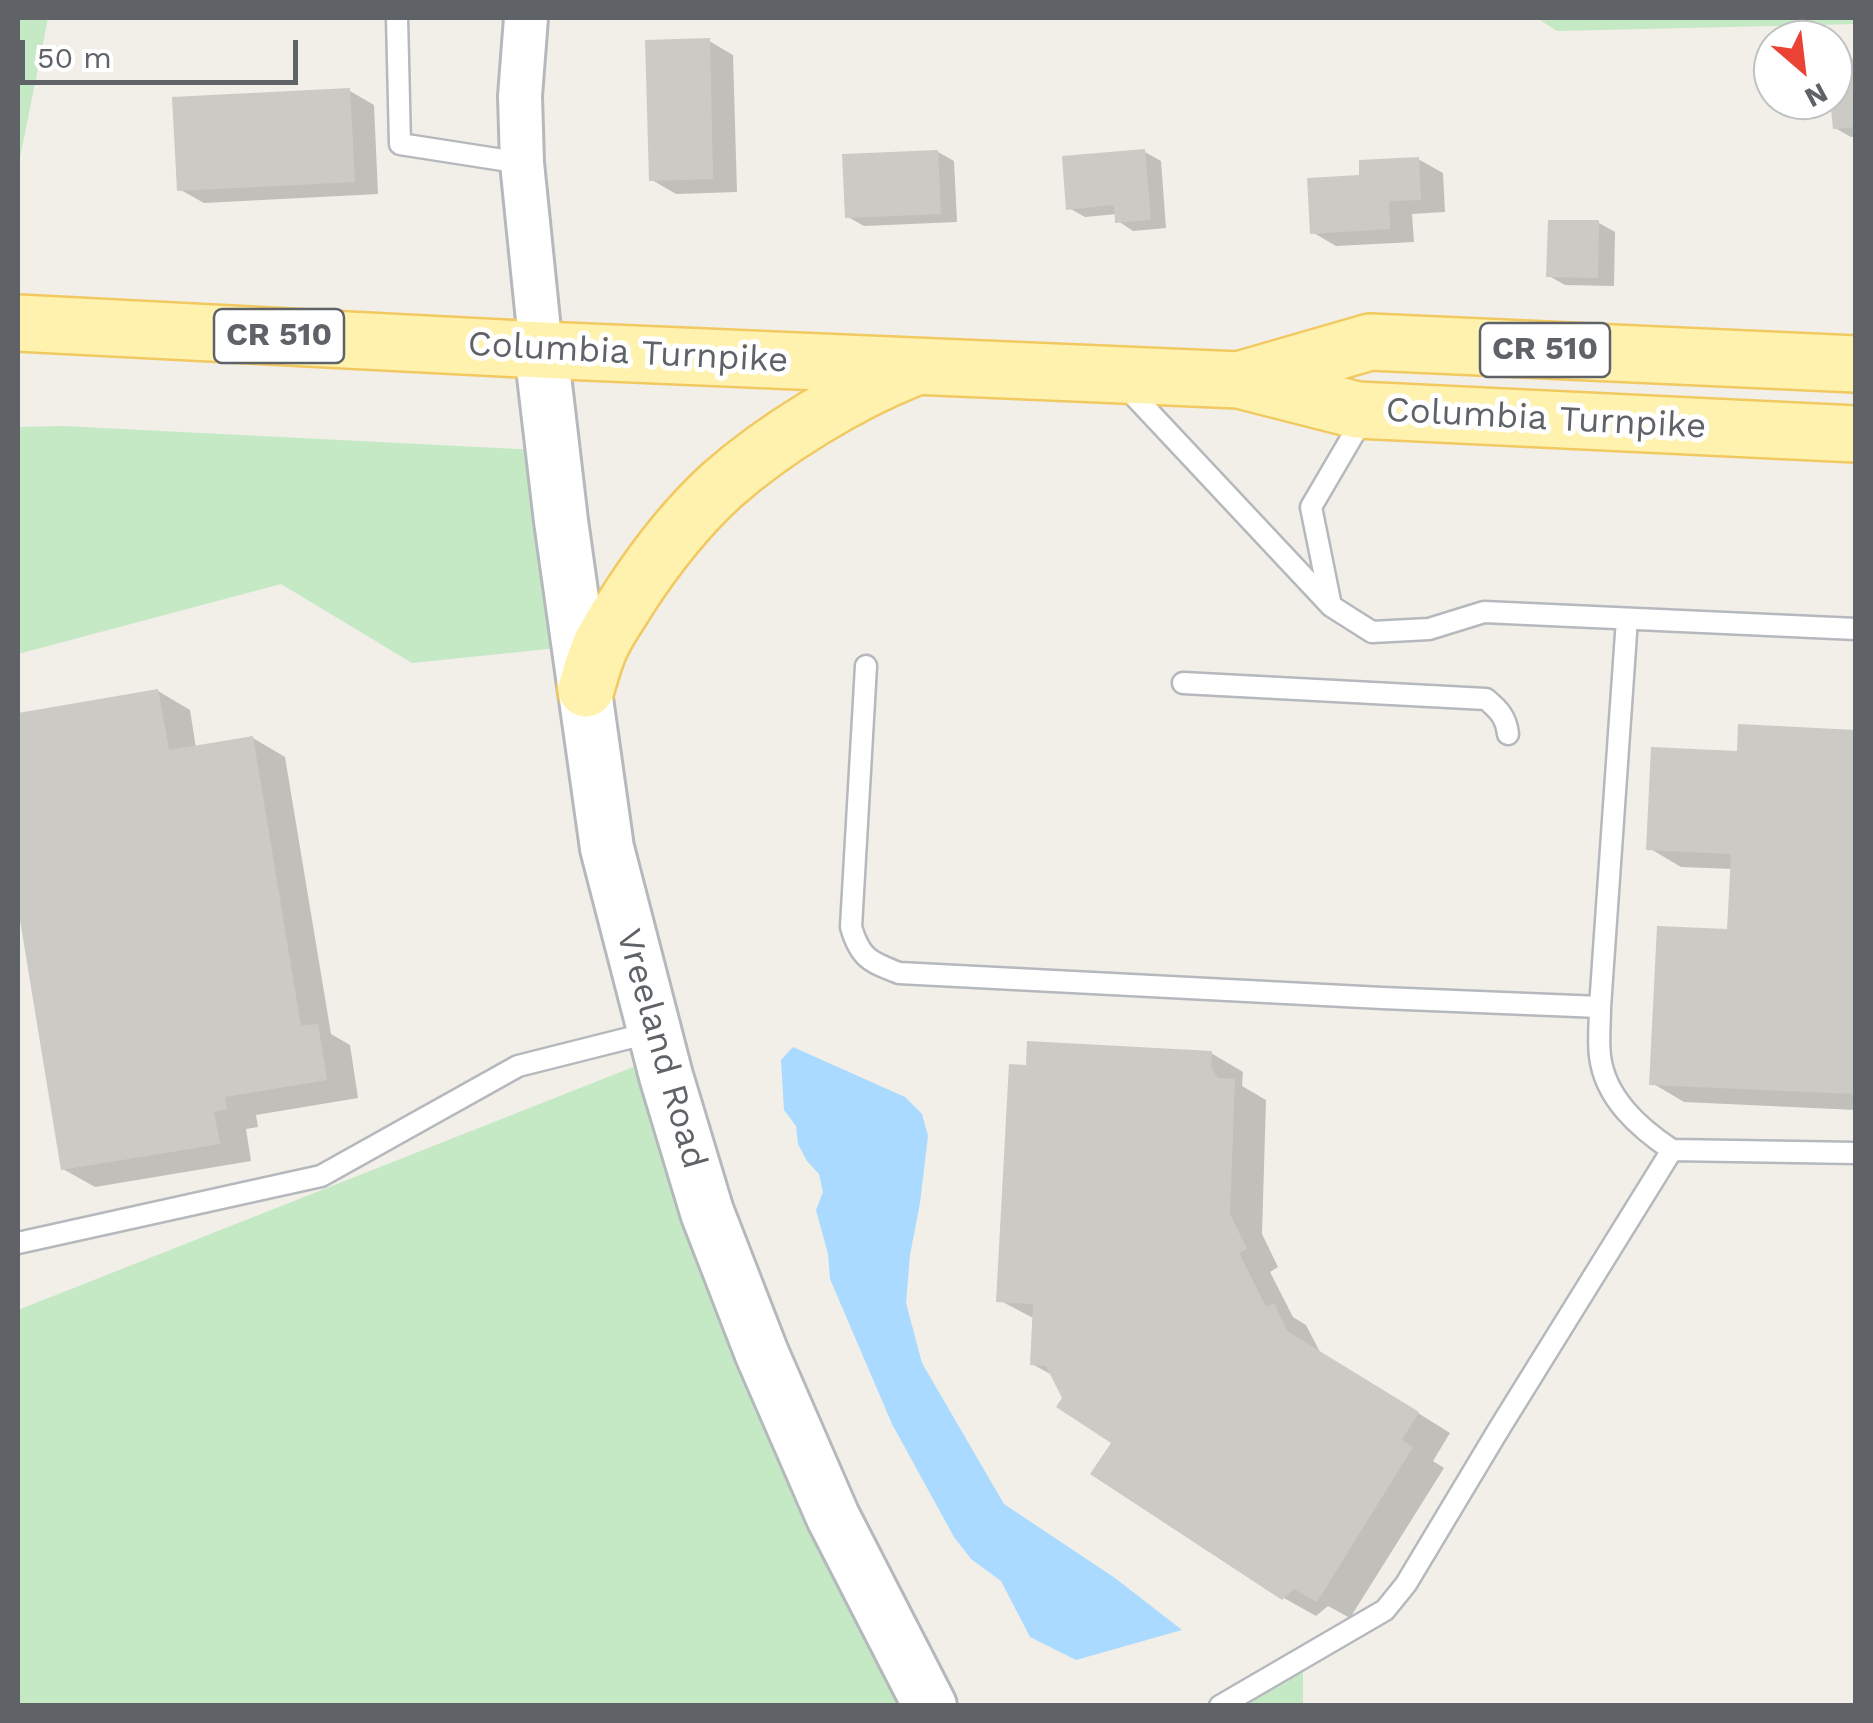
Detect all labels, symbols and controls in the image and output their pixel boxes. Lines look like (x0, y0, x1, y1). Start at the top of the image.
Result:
scale bar (25, 20, 302, 82)
north arrow (1753, 20, 1853, 120)
text: 50 m (37, 40, 112, 75)
text: N (1799, 76, 1833, 115)
road number: CR 510 (214, 309, 344, 363)
road number: CR 510 (1480, 323, 1610, 377)
street label: Columbia Turnpike (467, 324, 789, 382)
street label: Columbia Turnpike (1385, 390, 1707, 448)
street label: Vreeland Road (607, 924, 715, 1174)

